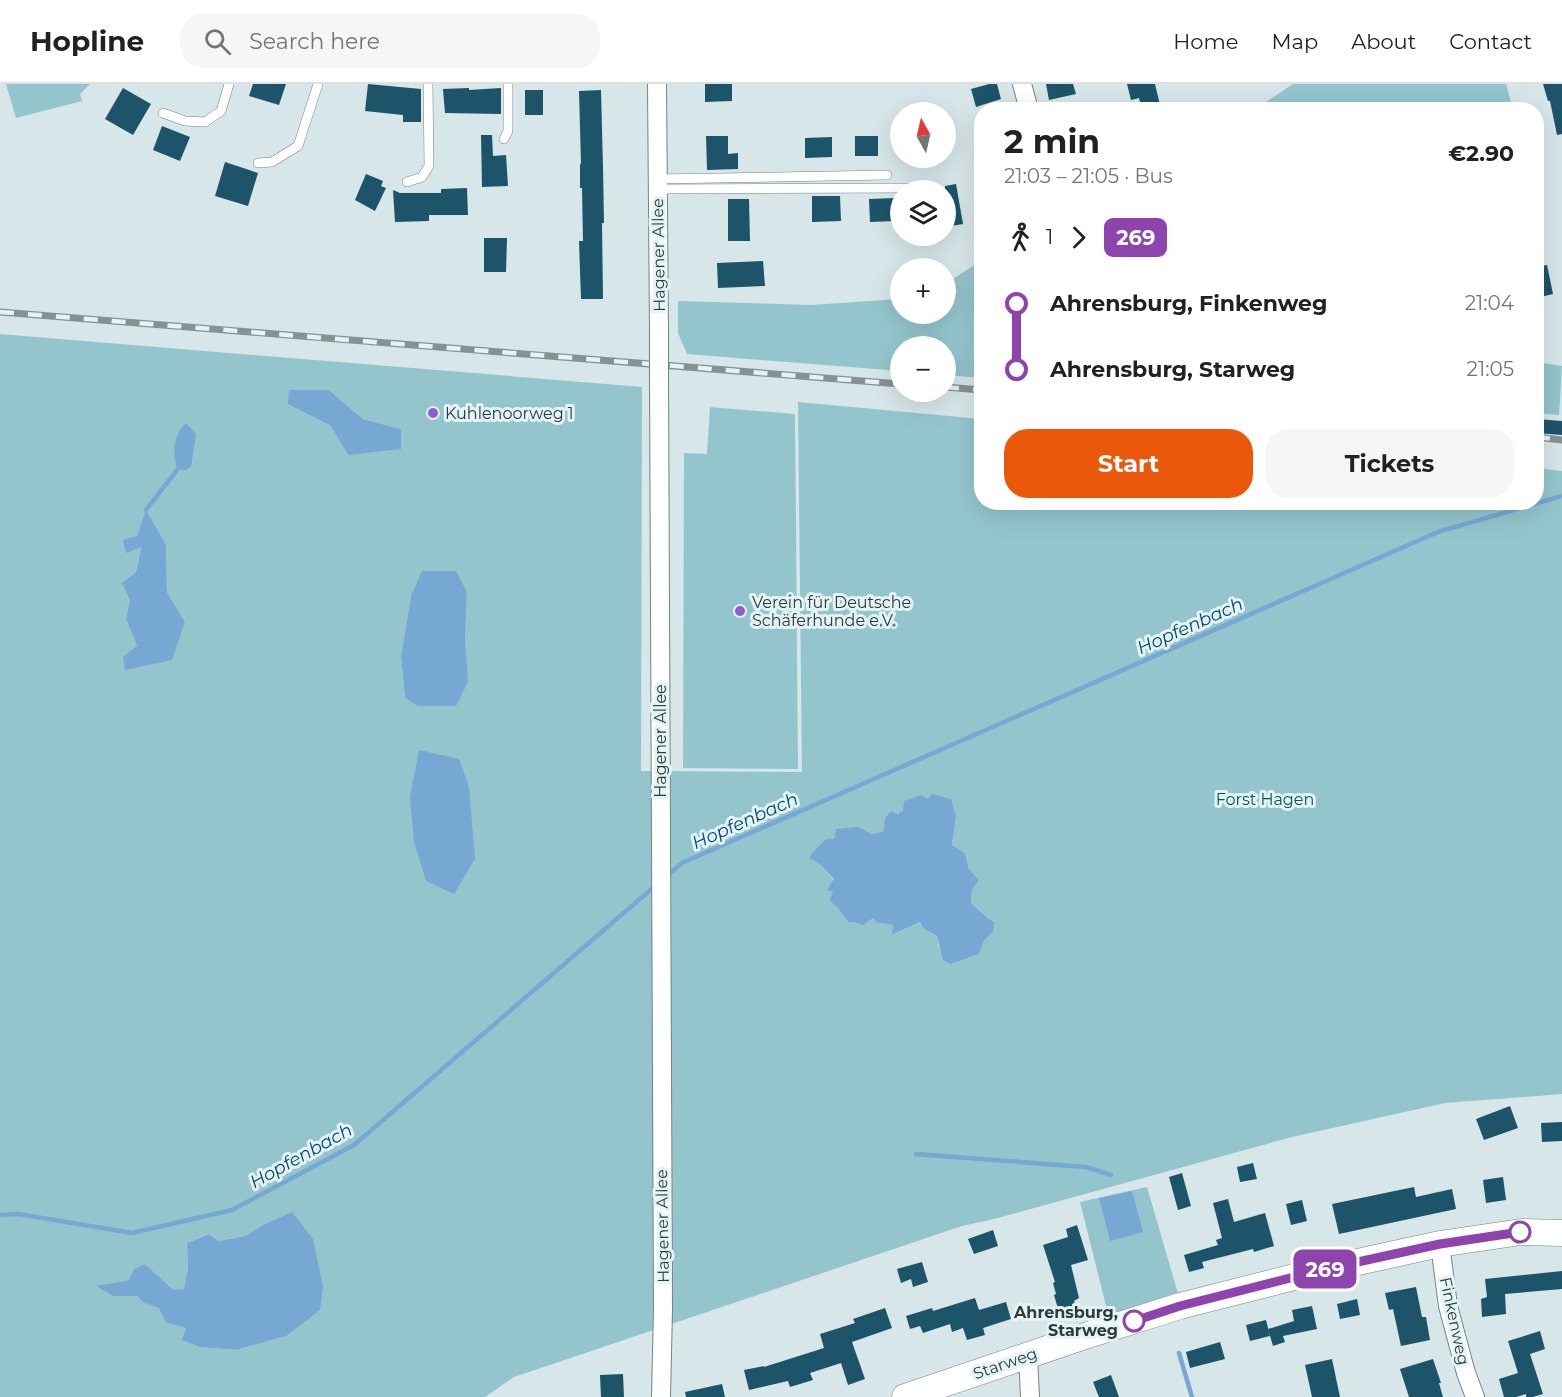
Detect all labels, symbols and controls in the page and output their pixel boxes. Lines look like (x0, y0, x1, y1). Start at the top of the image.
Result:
search box (180, 14, 600, 68)
text: Hopline (30, 24, 144, 58)
icon: search (201, 25, 234, 58)
text: Search here (249, 28, 380, 55)
text: Home (1173, 29, 1238, 54)
text: Map (1271, 29, 1318, 54)
text: About (1351, 29, 1416, 54)
text: Contact (1449, 29, 1532, 54)
north arrow (890, 102, 956, 168)
map controls (890, 102, 956, 402)
text: 2 min (1004, 121, 1100, 161)
text: €2.90 (1448, 140, 1514, 167)
text: 21:03 – 21:05 · Bus (1004, 164, 1173, 188)
button: layers (890, 180, 956, 246)
street label: Hagener Allee (648, 198, 669, 312)
icon: walk (1004, 221, 1037, 254)
icon: forward (1062, 221, 1095, 254)
text: 1 (1046, 225, 1053, 249)
text: 269 (1116, 225, 1155, 250)
button: + (890, 258, 956, 324)
text: Ahrensburg, Finkenweg (1050, 290, 1327, 317)
text: 21:04 (1465, 291, 1514, 315)
button: − (890, 336, 956, 402)
text: Ahrensburg, Starweg (1050, 356, 1295, 383)
text: 21:05 (1467, 357, 1514, 381)
place label: Kuhlenoorweg 1 (445, 404, 574, 423)
marker: Kuhlenoorweg 1 (426, 406, 440, 420)
button: Start (1004, 429, 1253, 498)
button: Tickets (1265, 429, 1514, 498)
place label: Verein für Deutsche Schäferhunde e.V. (752, 593, 911, 630)
water label: Hopfenbach (1134, 593, 1246, 659)
marker: Verein für Deutsche Schäferhunde e.V. (733, 604, 747, 618)
street label: Hagener Allee (651, 684, 670, 798)
water label: Hopfenbach (689, 788, 801, 854)
park label: Forst Hagen (1216, 790, 1314, 809)
water label: Hopfenbach (246, 1119, 356, 1193)
street label: Hagener Allee (652, 1169, 673, 1283)
unlabelled marker (1509, 1221, 1531, 1243)
line badge: 269 (1290, 1250, 1360, 1288)
text: 269 (1305, 1257, 1345, 1282)
street label: Finkenweg (1436, 1275, 1473, 1367)
place label: Ahrensburg, Starweg (1013, 1303, 1118, 1340)
marker: Ahrensburg, Starweg (1123, 1310, 1145, 1332)
street label: Starweg (971, 1344, 1040, 1383)

